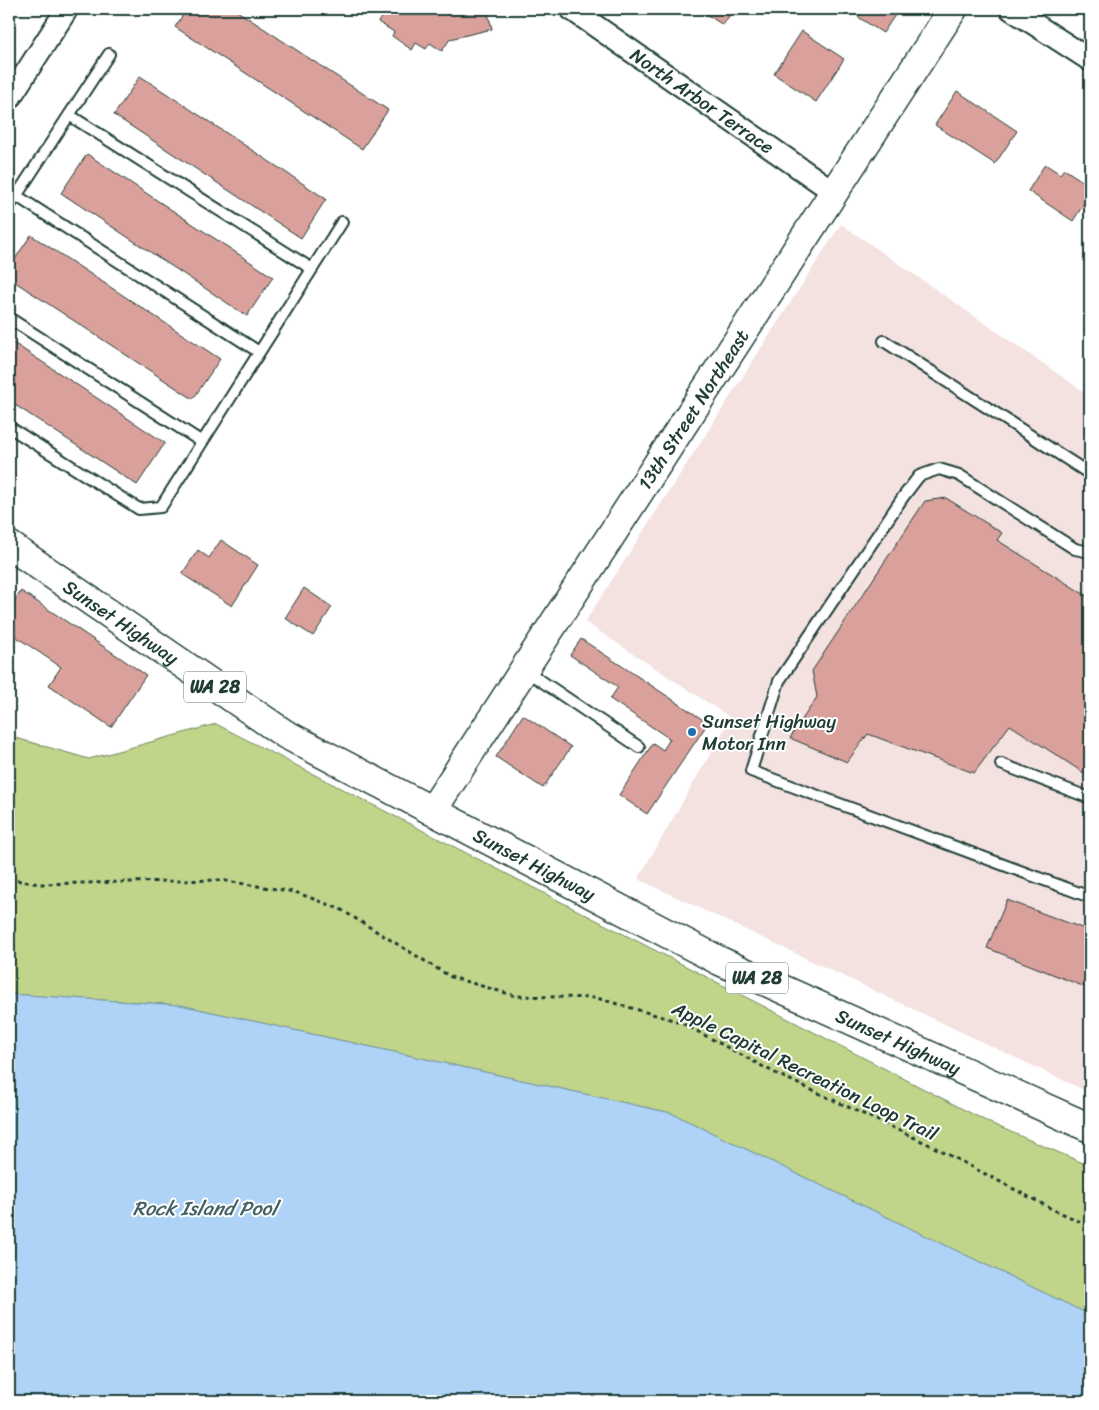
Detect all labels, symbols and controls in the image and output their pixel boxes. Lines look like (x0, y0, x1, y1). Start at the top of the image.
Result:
street label: North Arbor Terrace (623, 38, 782, 163)
street label: 13th Street Northeast (628, 322, 757, 496)
street label: Sunset Highway (56, 570, 186, 673)
road number: WA 28 (184, 672, 246, 702)
place label: Sunset Highway Motor Inn (702, 705, 836, 760)
marker: Sunset Highway Motor Inn (686, 726, 698, 738)
street label: Sunset Highway (467, 819, 602, 910)
road number: WA 28 (726, 962, 788, 994)
street label: Apple Capital Recreation Loop Trail (666, 992, 944, 1150)
street label: Sunset Highway (830, 999, 967, 1084)
water label: Rock Island Pool (133, 1191, 281, 1226)

